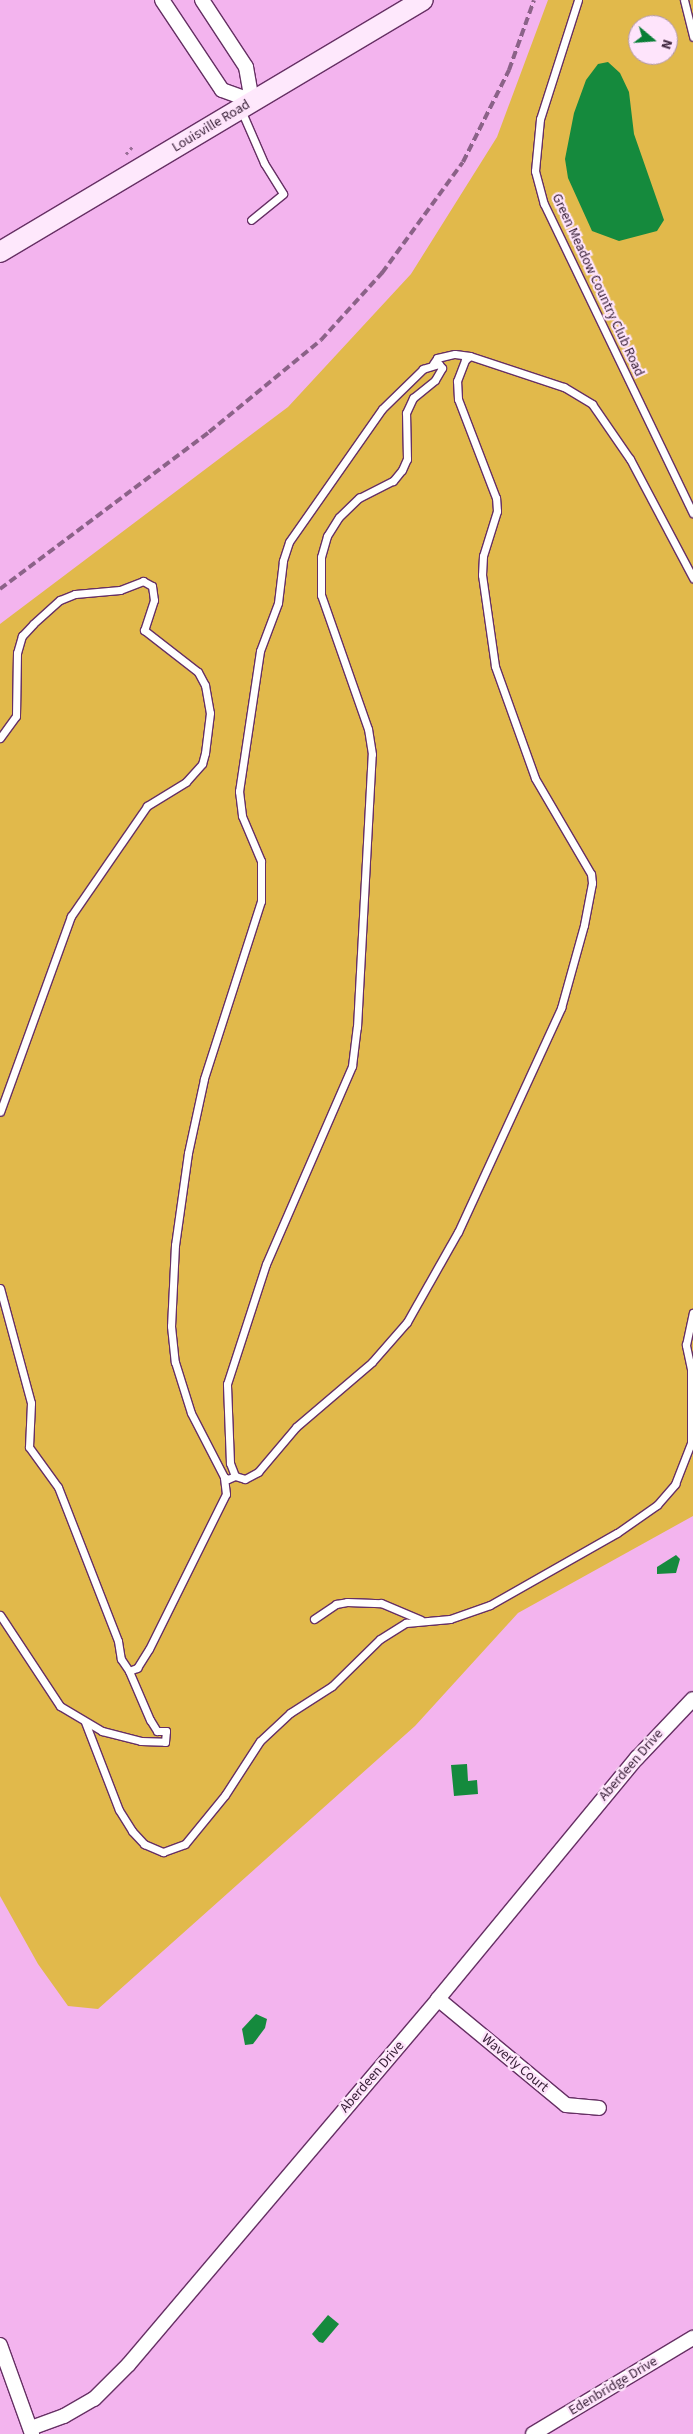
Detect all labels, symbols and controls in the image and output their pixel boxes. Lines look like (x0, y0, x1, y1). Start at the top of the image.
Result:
north arrow (628, 15, 678, 65)
text: N (655, 37, 677, 52)
street label: Louisville Road (169, 96, 253, 156)
street label: Green Meadow Country Club Road (548, 191, 648, 379)
street label: Aberdeen Drive (595, 1726, 667, 1804)
street label: Waverly Court (478, 2030, 552, 2096)
street label: Aberdeen Drive (336, 2038, 408, 2116)
street label: Edenbridge Drive (566, 2353, 660, 2419)

